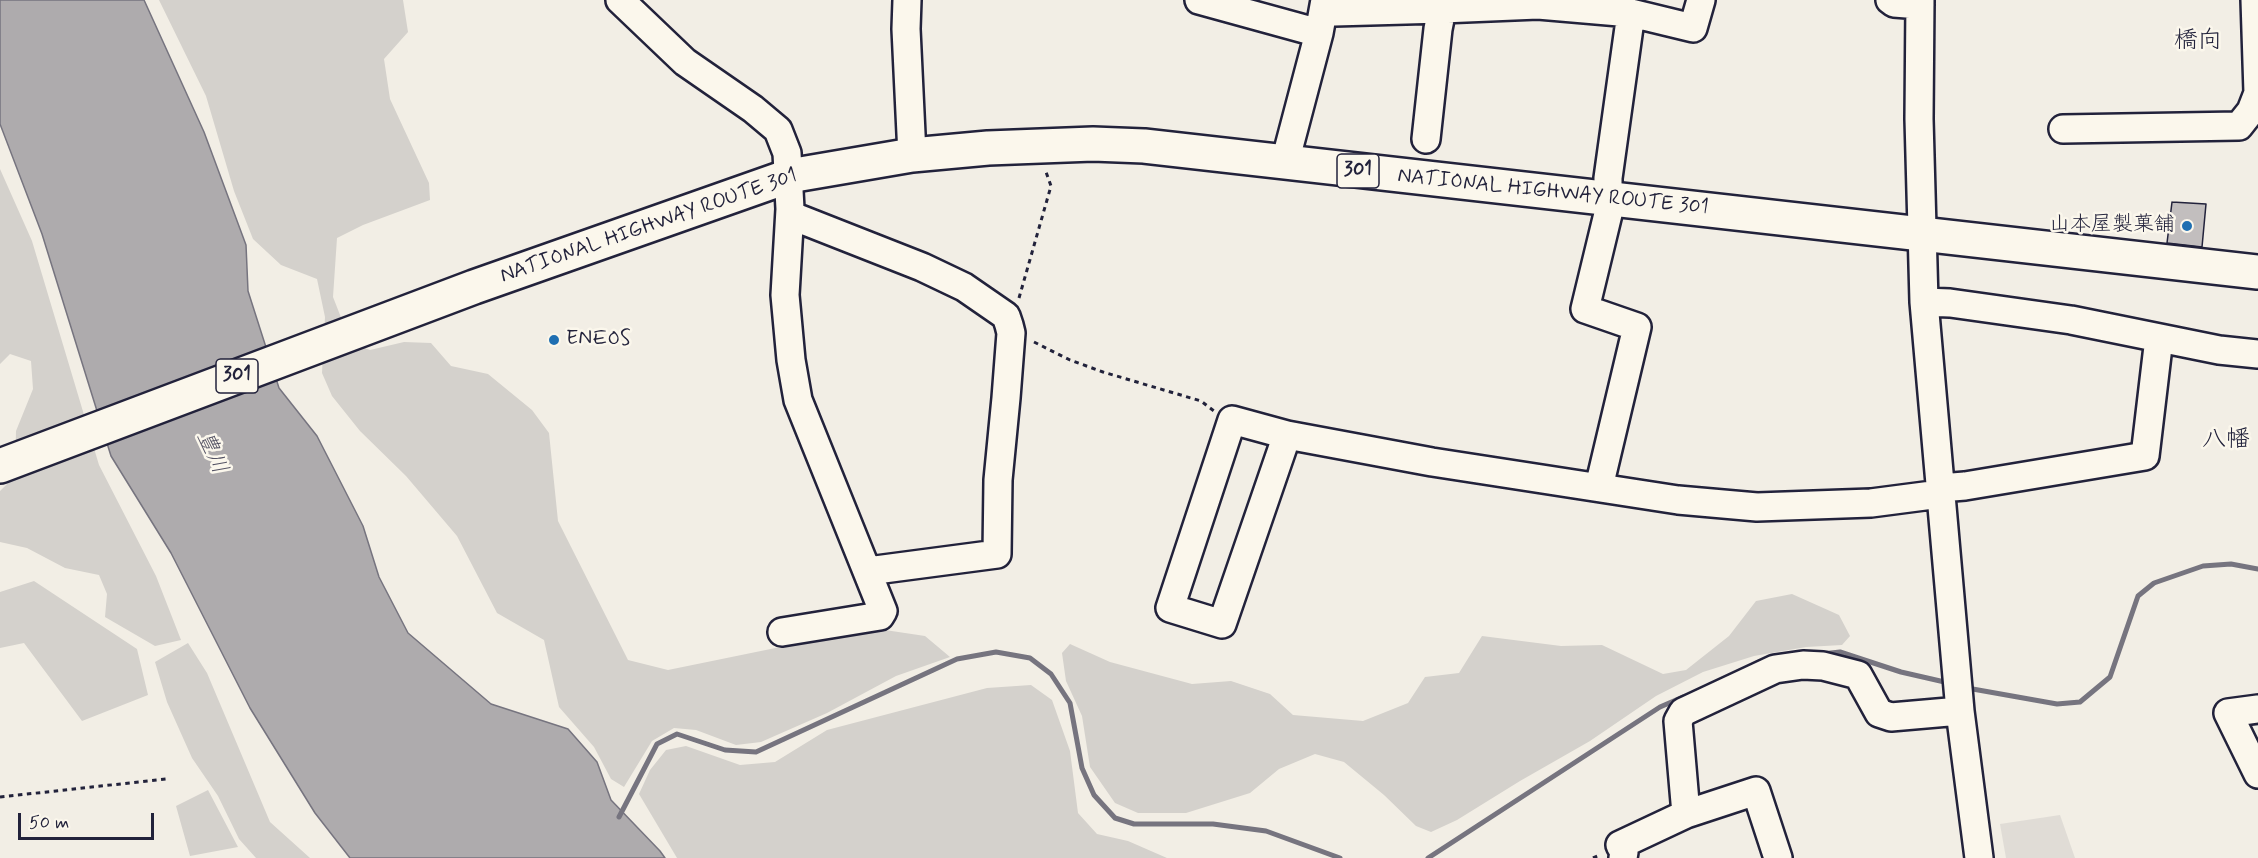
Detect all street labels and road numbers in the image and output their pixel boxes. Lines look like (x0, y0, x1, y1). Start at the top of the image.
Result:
road number: 301 (1337, 154, 1379, 188)
street label: NATIONAL HIGHWAY ROUTE 301 (497, 164, 801, 290)
street label: NATIONAL HIGHWAY ROUTE 301 (1396, 164, 1710, 222)
road number: 301 (216, 359, 258, 393)

